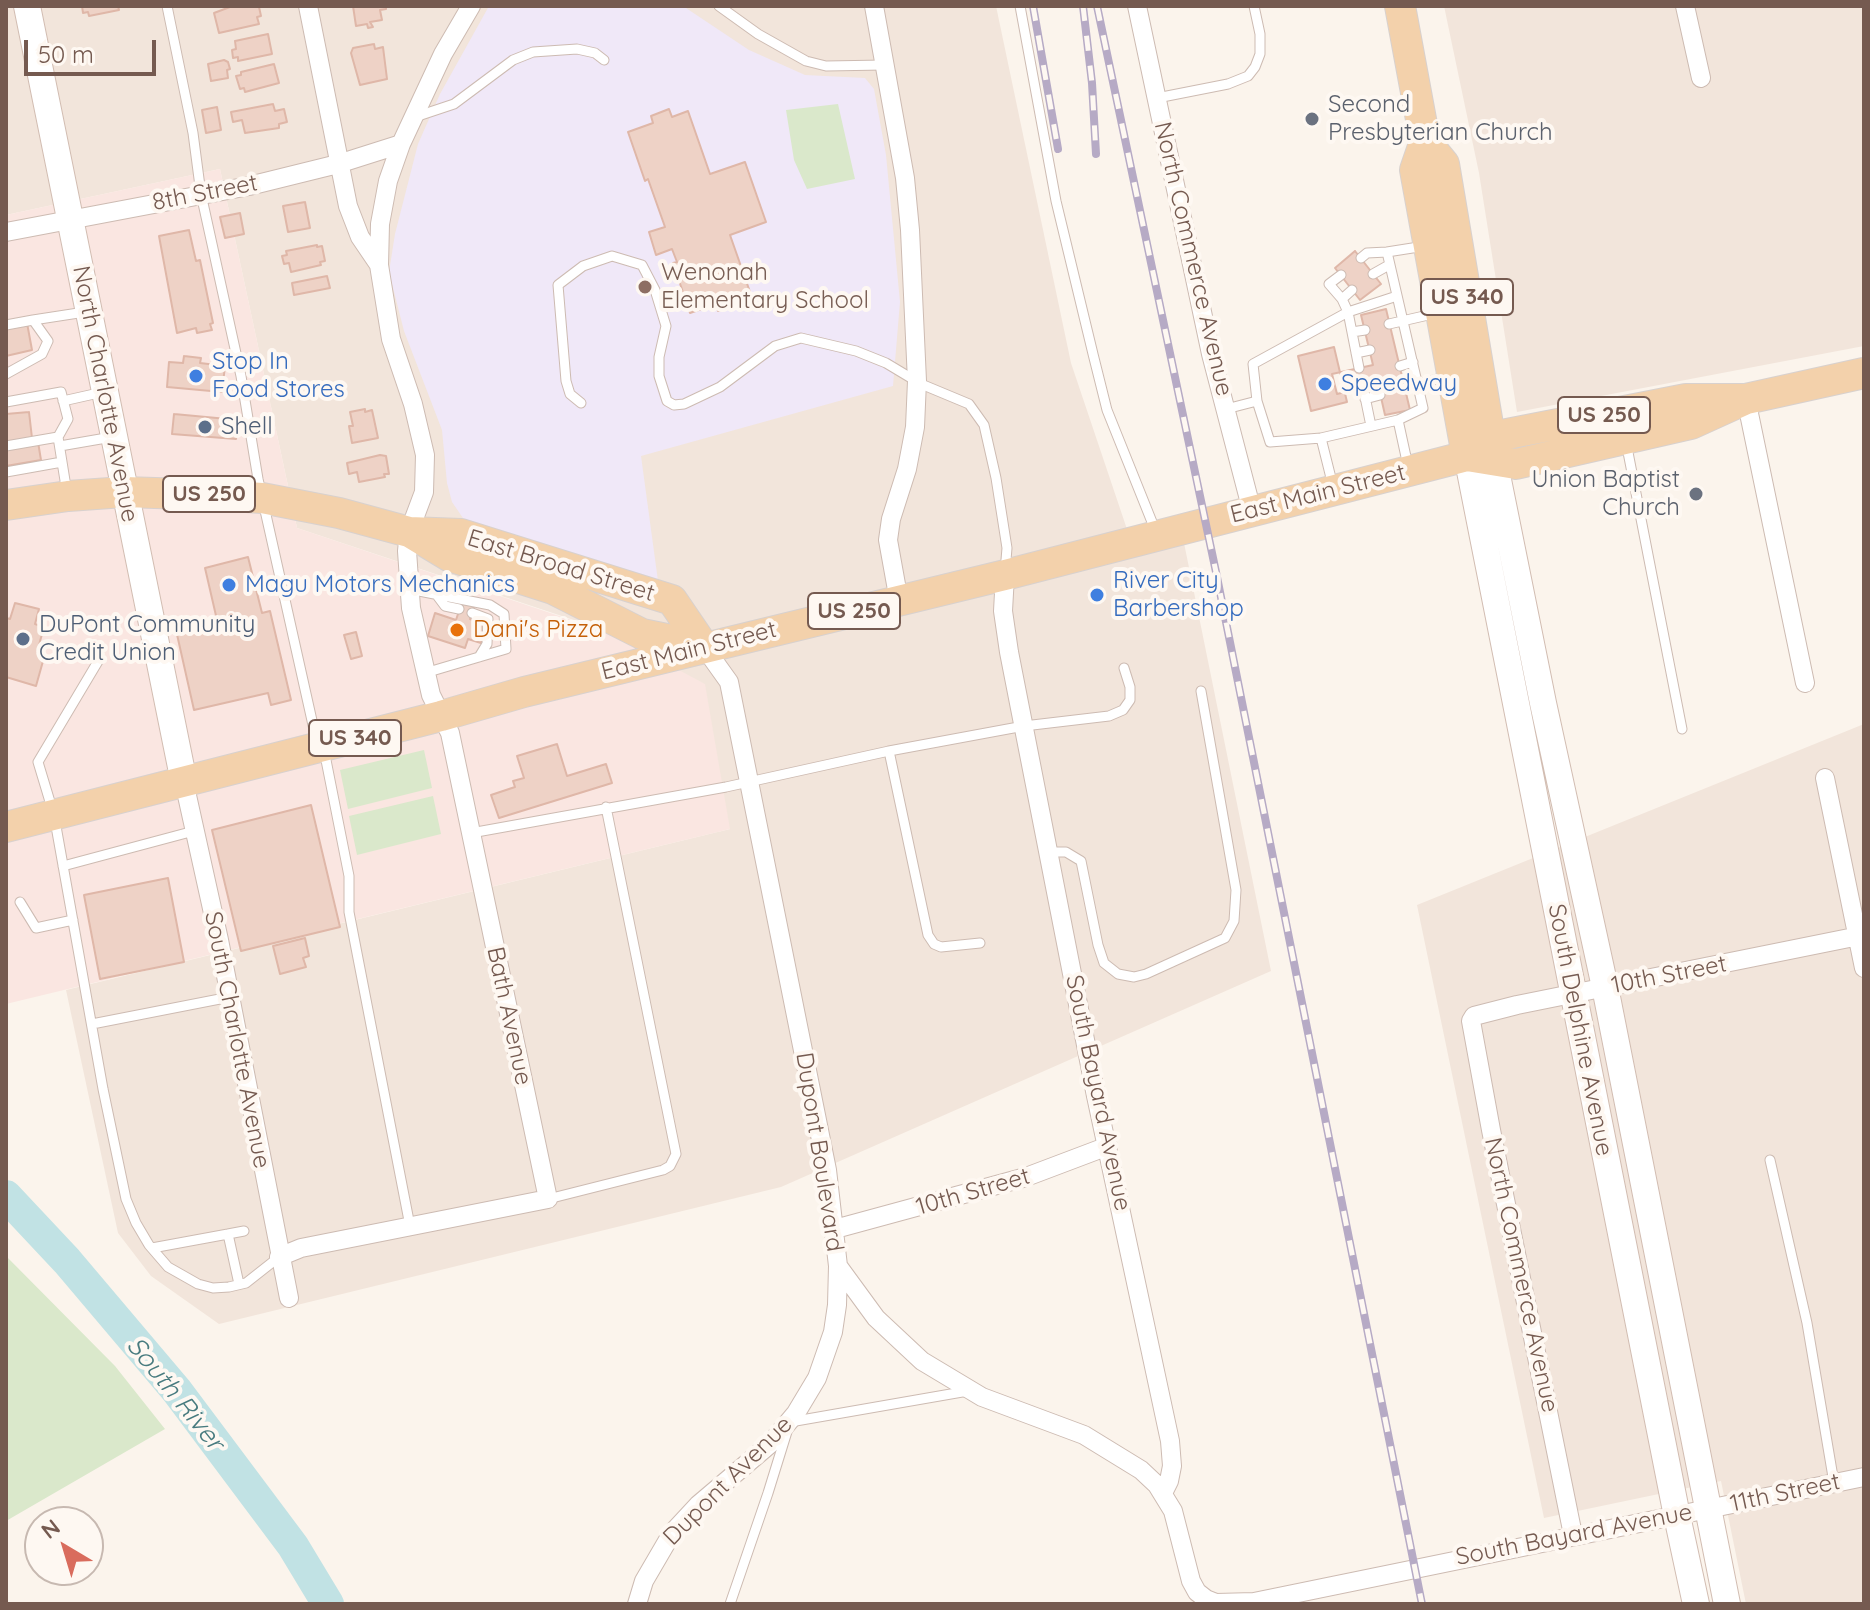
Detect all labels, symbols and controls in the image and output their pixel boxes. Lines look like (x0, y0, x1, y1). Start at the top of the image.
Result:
scale bar (28, 24, 160, 74)
text: 50 m (38, 39, 94, 69)
place label: Second Presbyterian Church (1328, 91, 1553, 147)
marker: Second Presbyterian Church (1303, 110, 1321, 128)
street label: North Commerce Avenue (1147, 119, 1239, 399)
street label: 8th Street (150, 169, 260, 217)
place label: Wenonah Elementary School (661, 259, 869, 315)
street label: North Charlotte Avenue (66, 263, 144, 525)
marker: Wenonah Elementary School (636, 278, 654, 296)
road number: US 340 (1421, 279, 1513, 315)
place label: Stop In Food Stores (212, 348, 345, 404)
marker: Stop In Food Stores (187, 367, 205, 385)
place label: Speedway (1341, 370, 1457, 398)
marker: Speedway (1316, 375, 1334, 393)
road number: US 250 (1558, 397, 1650, 433)
place label: Shell (221, 413, 273, 441)
marker: Shell (196, 418, 214, 436)
street label: East Main Street (1227, 458, 1409, 530)
place label: Union Baptist Church (1532, 466, 1680, 522)
road number: US 250 (163, 476, 255, 512)
marker: Union Baptist Church (1687, 485, 1705, 503)
street label: East Broad Street (464, 524, 658, 608)
place label: River City Barbershop (1113, 567, 1244, 623)
place label: Magu Motors Mechanics (245, 571, 515, 599)
marker: Magu Motors Mechanics (220, 576, 238, 594)
marker: River City Barbershop (1088, 586, 1106, 604)
road number: US 250 (808, 593, 900, 629)
place label: DuPont Community Credit Union (39, 611, 255, 667)
street label: East Main Street (598, 615, 780, 687)
place label: Dani's Pizza (473, 616, 603, 644)
marker: Dani's Pizza (448, 621, 466, 639)
marker: DuPont Community Credit Union (14, 630, 32, 648)
road number: US 340 (309, 720, 401, 756)
street label: South Delphine Avenue (1541, 902, 1619, 1158)
street label: South Charlotte Avenue (198, 909, 276, 1171)
street label: Bath Avenue (480, 944, 538, 1088)
street label: 10th Street (1609, 950, 1729, 1000)
street label: South Bayard Avenue (1059, 973, 1137, 1213)
street label: Dupont Boulevard (789, 1050, 849, 1254)
street label: North Commerce Avenue (1478, 1135, 1564, 1415)
street label: 10th Street (913, 1162, 1033, 1222)
water label: South River (120, 1331, 230, 1457)
street label: Dupont Avenue (658, 1411, 798, 1551)
street label: 11th Street (1727, 1467, 1843, 1519)
street label: South Bayard Avenue (1453, 1498, 1695, 1572)
north arrow (24, 1506, 104, 1586)
text: N (35, 1513, 65, 1545)

